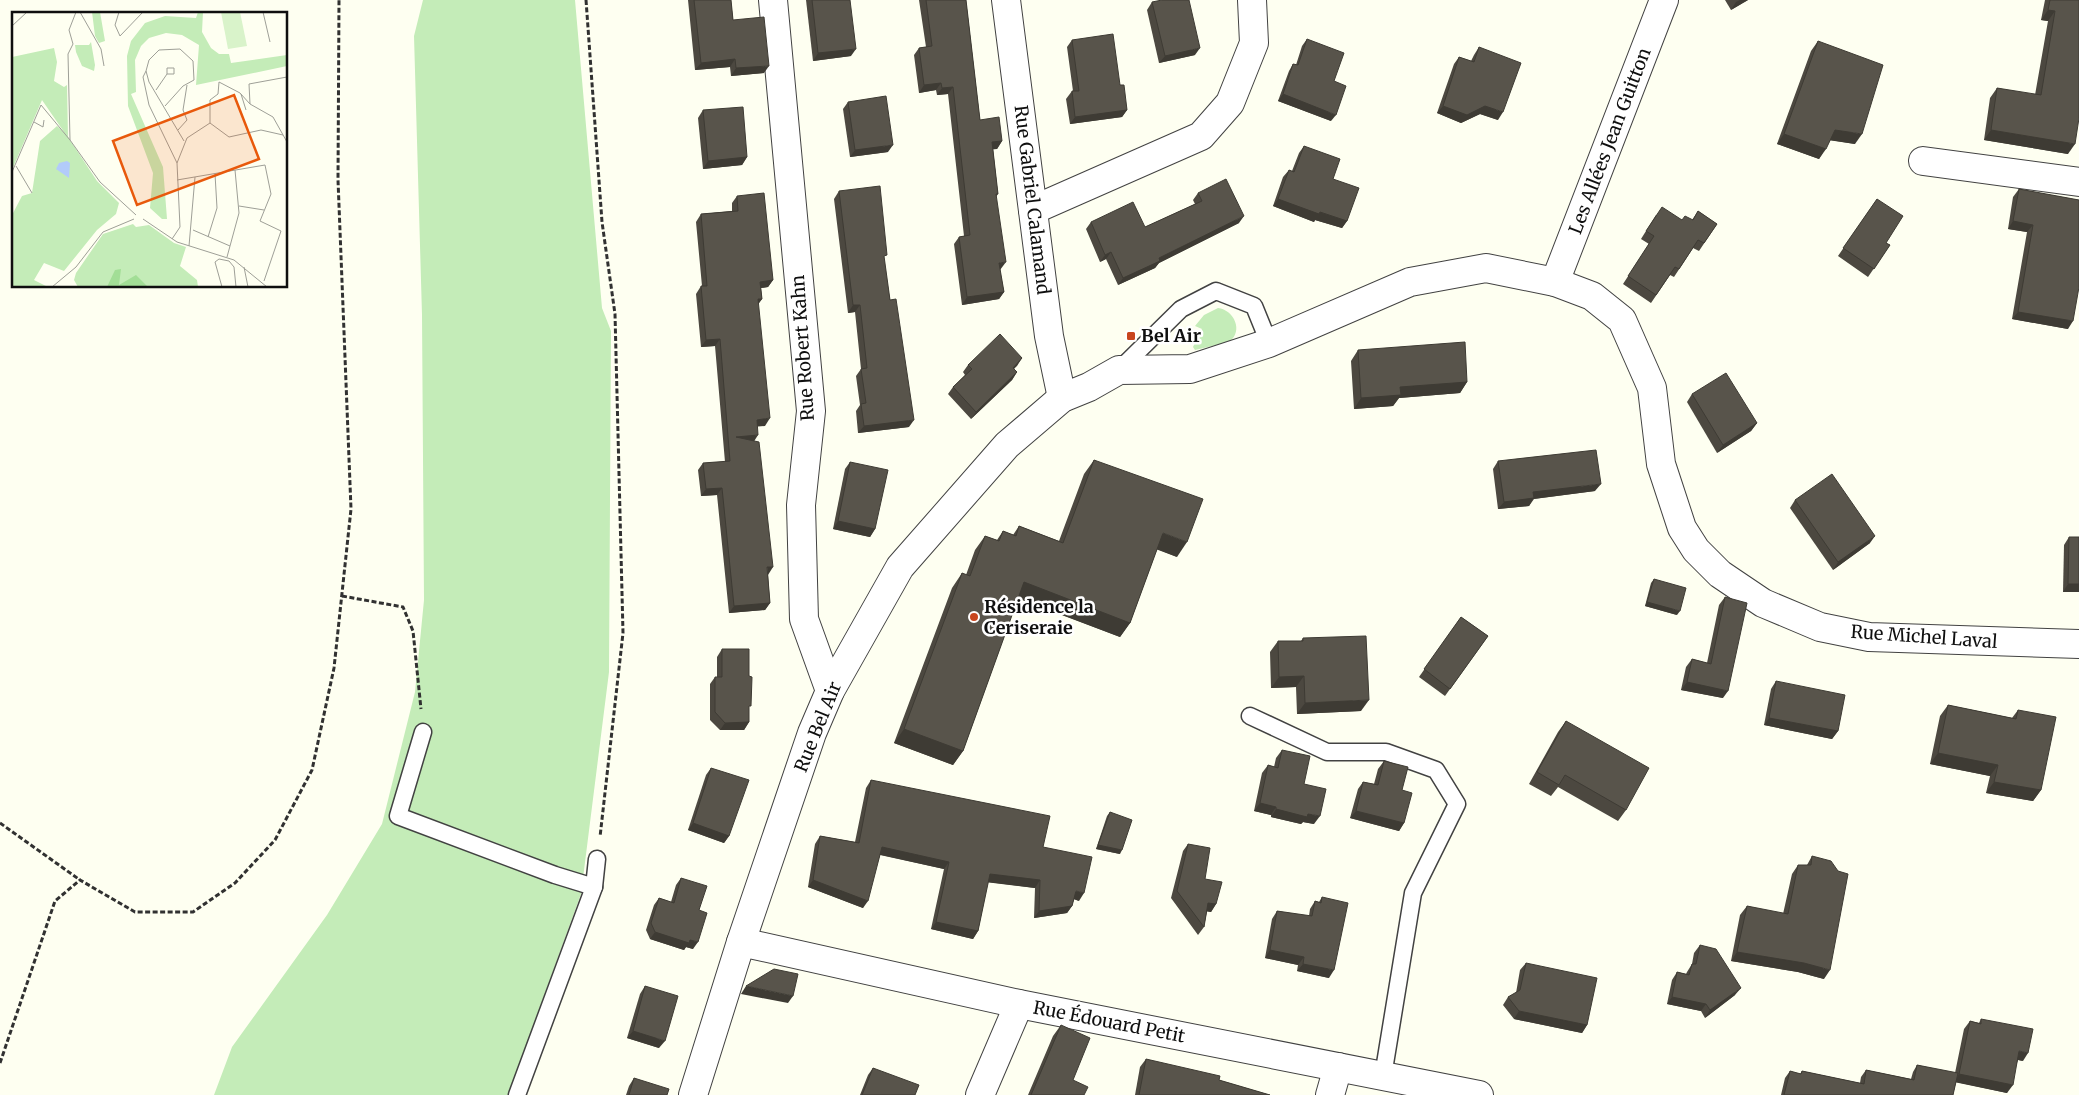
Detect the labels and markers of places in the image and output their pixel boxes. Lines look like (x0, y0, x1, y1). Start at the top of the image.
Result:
place label: Bel Air (1141, 324, 1201, 347)
marker: Bel Air (1125, 330, 1137, 342)
place label: Résidence la Ceriseraie (984, 595, 1094, 639)
marker: Résidence la Ceriseraie (968, 611, 980, 623)

